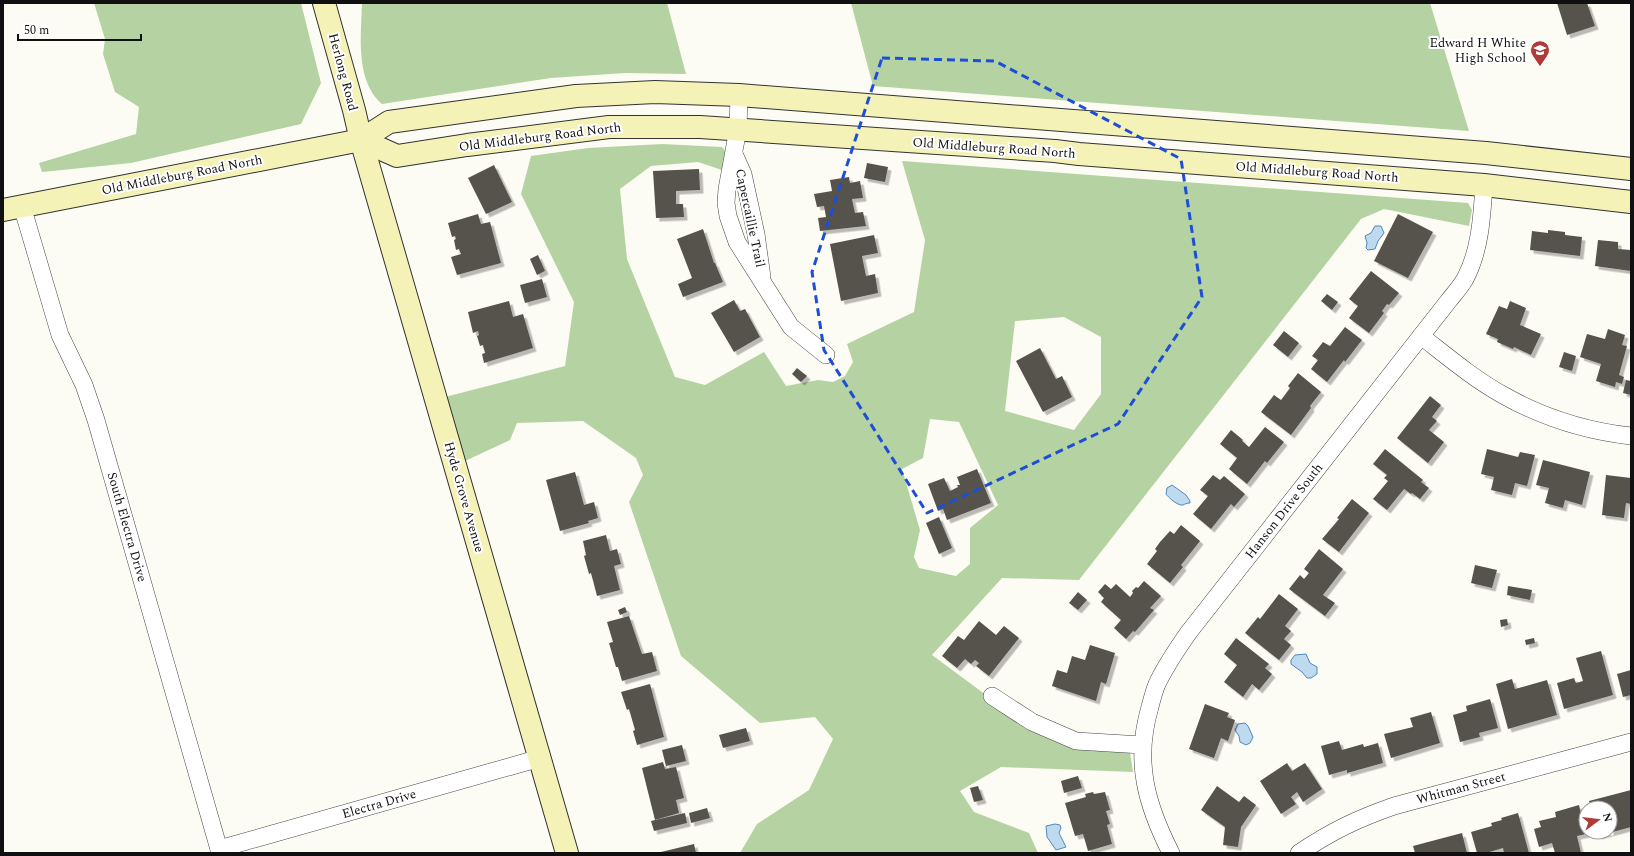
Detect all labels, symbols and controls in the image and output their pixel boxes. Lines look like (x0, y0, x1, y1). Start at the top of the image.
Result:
scale bar (18, 16, 141, 42)
text: 50 m (24, 21, 49, 40)
street label: Herlong Road (323, 31, 363, 113)
place label: Edward H White High School (1429, 33, 1526, 68)
school or university icon: Edward H White High School (1529, 39, 1551, 67)
street label: Old Middleburg Road North (458, 117, 623, 157)
street label: Old Middleburg Road North (912, 132, 1077, 164)
street label: Old Middleburg Road North (100, 150, 265, 200)
street label: Old Middleburg Road North (1235, 156, 1400, 188)
street label: Capercaillie Trail (730, 167, 770, 269)
street label: Hyde Grove Avenue (439, 439, 489, 555)
street label: Hanson Drive South (1240, 459, 1328, 563)
street label: South Electra Drive (102, 470, 152, 584)
street label: Whitman Street (1414, 766, 1508, 809)
street label: Electra Drive (340, 784, 418, 824)
north arrow (1578, 800, 1618, 840)
text: N (1598, 811, 1617, 824)

